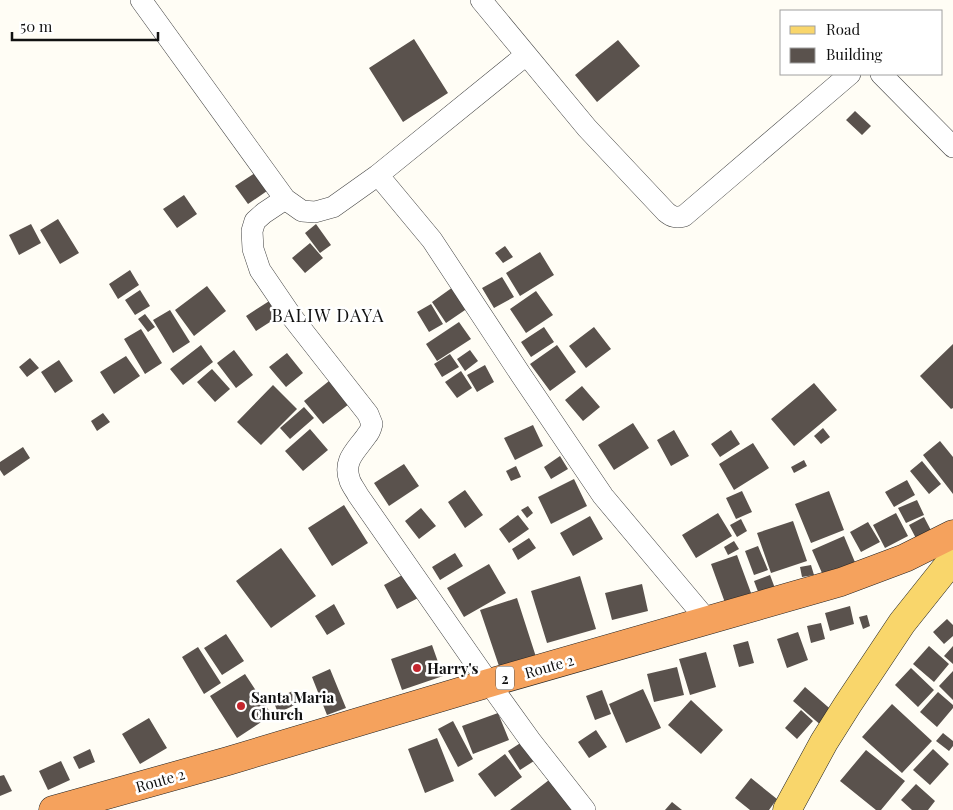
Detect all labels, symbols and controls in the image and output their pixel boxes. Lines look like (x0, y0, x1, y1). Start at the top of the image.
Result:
scale bar (12, 10, 159, 42)
legend (780, 10, 943, 75)
text: 50 m (20, 16, 53, 36)
text: Road (826, 19, 860, 39)
text: Building (826, 44, 883, 64)
district label: BALIW DAYA (271, 303, 385, 327)
street label: Route 2 (522, 649, 576, 683)
place label: Harry's (427, 658, 478, 678)
marker: Harry's (411, 662, 423, 674)
road number: 2 (496, 666, 514, 690)
place label: Santa Maria Church (251, 687, 335, 724)
marker: Santa Maria Church (235, 700, 247, 712)
street label: Route 2 (133, 763, 187, 797)

